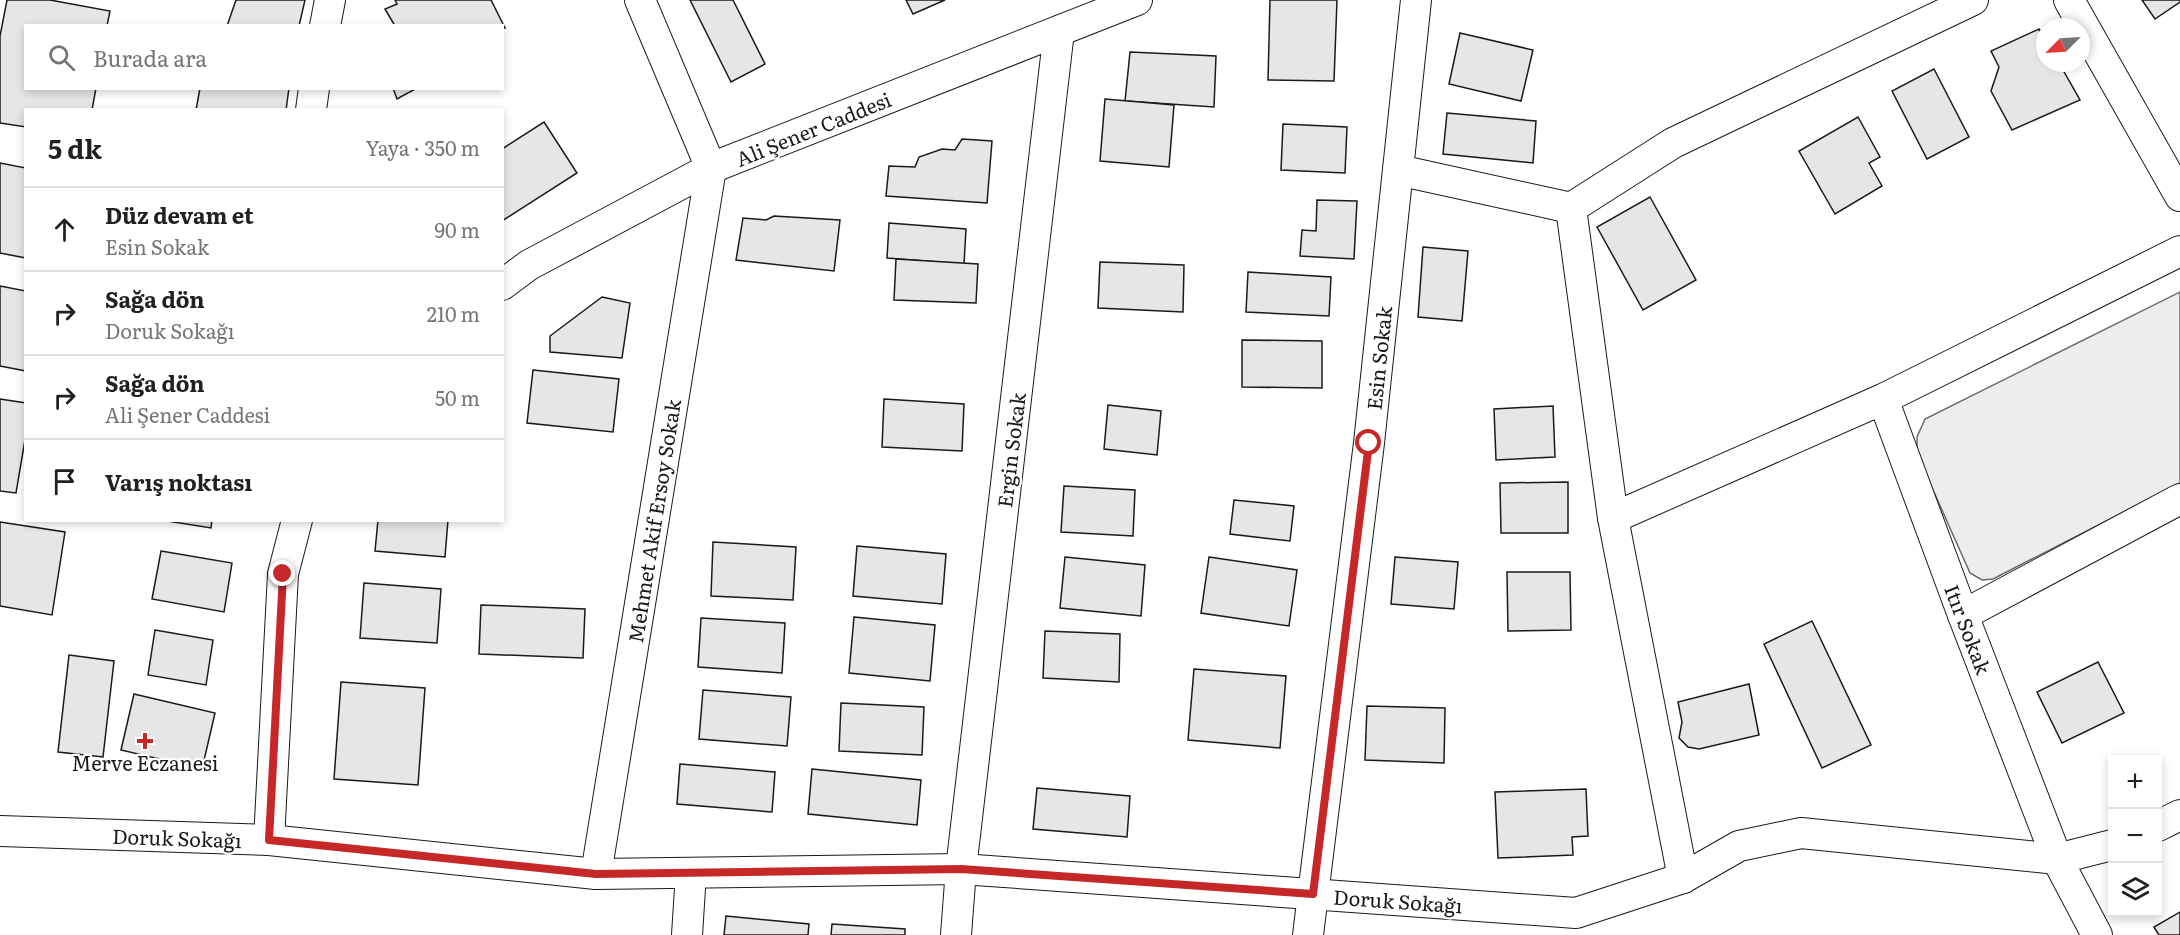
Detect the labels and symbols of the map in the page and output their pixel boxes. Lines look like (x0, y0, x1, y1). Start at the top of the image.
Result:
north arrow (2036, 18, 2090, 72)
street label: Ali Şener Caddesi (731, 83, 896, 173)
street label: Esin Sokak (1358, 304, 1398, 411)
street label: Ergin Sokak (988, 390, 1032, 509)
street label: Mehmet Akif Ersoy Sokak (619, 396, 687, 645)
route start (1355, 429, 1381, 455)
route end (269, 560, 295, 586)
street label: Itır Sokak (1938, 580, 2000, 679)
marker: Merve Eczanesi (138, 734, 152, 748)
place label: Merve Eczanesi (72, 747, 219, 777)
street label: Doruk Sokağı (112, 820, 242, 854)
street label: Doruk Sokağı (1332, 881, 1464, 919)

